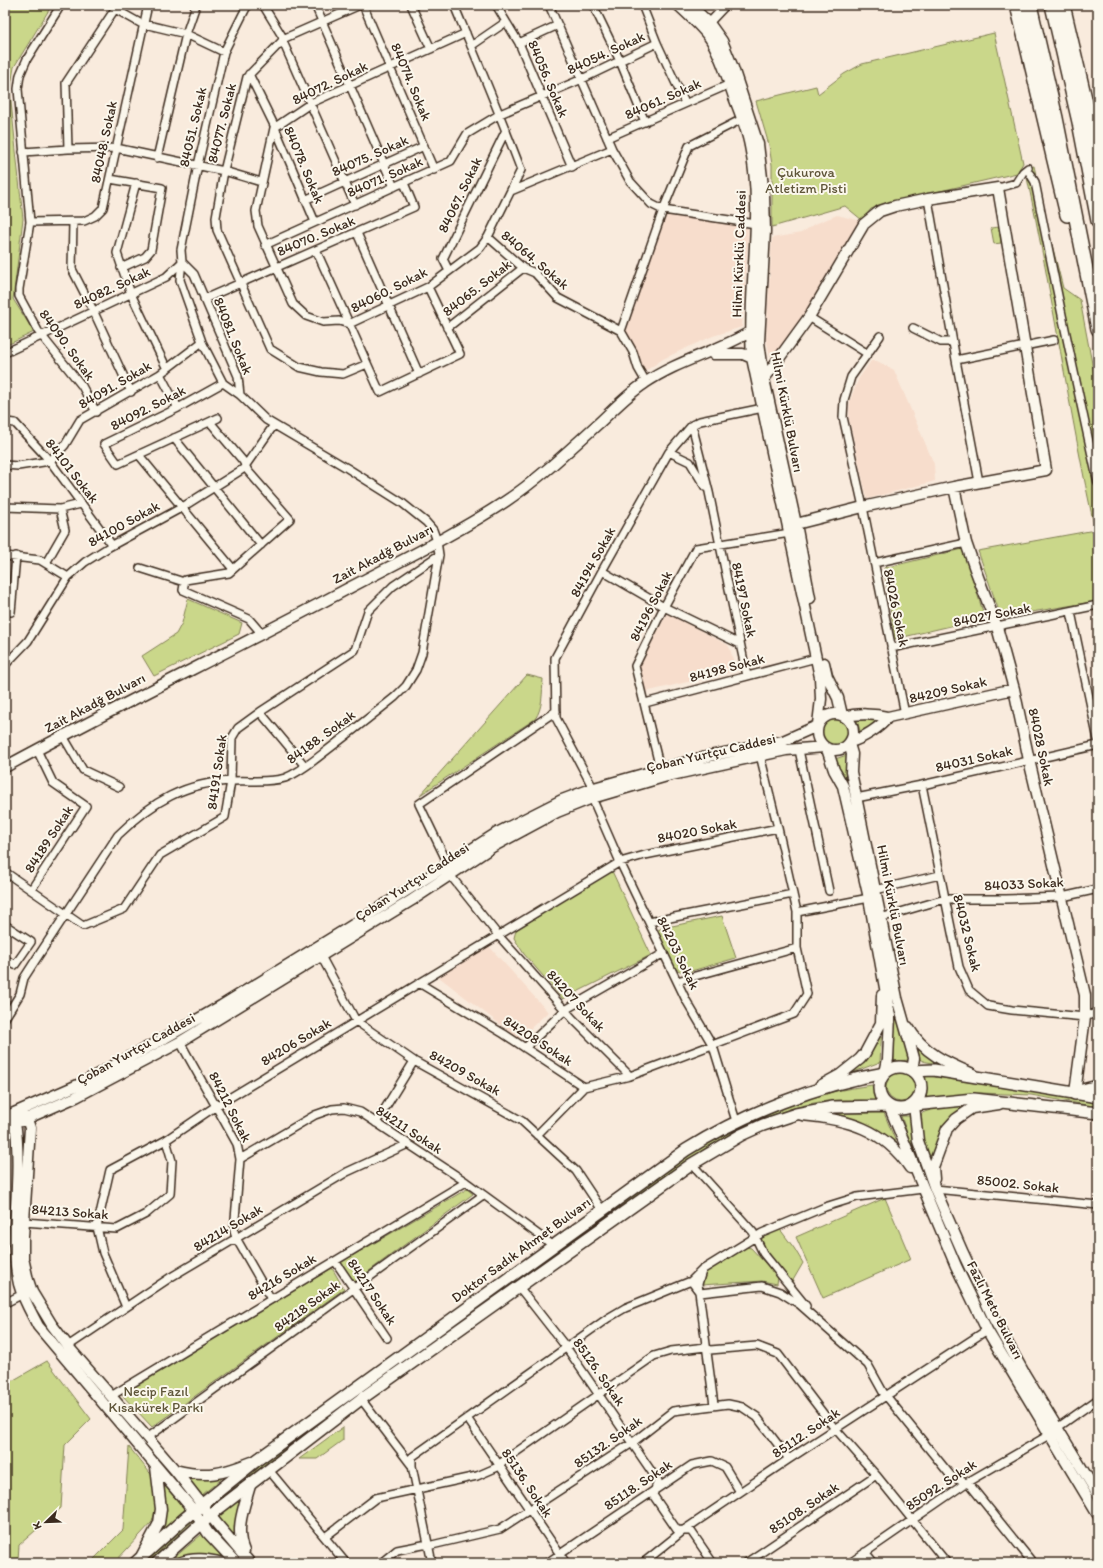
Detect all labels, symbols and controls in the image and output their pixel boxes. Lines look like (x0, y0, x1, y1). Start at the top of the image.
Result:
street label: 84054. Sokak (565, 28, 647, 78)
street label: 84056. Sokak (524, 38, 572, 120)
street label: 84074. Sokak (387, 40, 435, 124)
street label: 84072. Sokak (289, 57, 371, 109)
street label: 84061. Sokak (622, 75, 704, 123)
street label: 84077. Sokak (204, 81, 240, 165)
street label: 84051. Sokak (176, 85, 210, 169)
street label: 84048. Sokak (87, 99, 121, 185)
street label: 84078. Sokak (280, 124, 328, 206)
street label: 84075. Sokak (329, 132, 411, 180)
street label: 84071. Sokak (345, 153, 425, 201)
street label: 84067. Sokak (434, 154, 486, 236)
park label: Çukurova Atletizm Pisti (765, 164, 847, 197)
street label: Hilmi Kürklü Caddesi (728, 190, 750, 318)
street label: 84070. Sokak (274, 212, 358, 260)
street label: 84064. Sokak (498, 227, 572, 293)
street label: 84065. Sokak (439, 256, 515, 320)
street label: 84082. Sokak (71, 263, 153, 313)
street label: 84060. Sokak (348, 263, 430, 317)
street label: 84081. Sokak (210, 295, 256, 377)
street label: 84090. Sokak (36, 306, 98, 384)
street label: Hilmi Kürklü Bulvarı (767, 350, 807, 474)
street label: 84091. Sokak (75, 357, 155, 413)
street label: 84092. Sokak (107, 382, 189, 434)
street label: 84101 Sokak (42, 435, 102, 507)
street label: 84100 Sokak (85, 497, 163, 551)
street label: Zait Akadğ Bulvarı (330, 520, 436, 588)
street label: 84194 Sokak (567, 524, 619, 600)
street label: 84197 Sokak (728, 561, 760, 639)
street label: 84196 Sokak (626, 568, 676, 644)
street label: 84026 Sokak (879, 568, 913, 648)
street label: 84027 Sokak (952, 599, 1032, 631)
street label: 84198 Sokak (688, 650, 766, 686)
street label: Zait Akadğ Bulvarı (42, 669, 148, 737)
street label: 84209 Sokak (908, 673, 988, 707)
street label: 84188. Sokak (283, 706, 359, 768)
street label: 84028 Sokak (1024, 706, 1058, 788)
street label: Çoban Yurtçu Caddesi (645, 730, 777, 776)
street label: 84191 Sokak (203, 733, 231, 811)
street label: 84031 Sokak (934, 742, 1014, 776)
street label: 84189 Sokak (21, 802, 77, 876)
street label: 84020 Sokak (656, 815, 738, 847)
street label: Çoban Yurtçu Caddesi (352, 839, 472, 925)
street label: Hilmi Kürklü Bulvarı (873, 843, 913, 967)
street label: 84033 Sokak (984, 873, 1064, 895)
street label: 84032 Sokak (949, 893, 985, 973)
street label: 84203 Sokak (653, 914, 703, 992)
street label: 84207 Sokak (543, 967, 609, 1035)
street label: Çoban Yurtçu Caddesi (74, 1009, 198, 1089)
street label: 84208 Sokak (500, 1012, 576, 1070)
street label: 84206 Sokak (258, 1014, 334, 1070)
street label: 84209 Sokak (426, 1046, 504, 1100)
street label: 84212 Sokak (205, 1069, 255, 1145)
street label: 84211 Sokak (373, 1102, 445, 1158)
street label: 85002. Sokak (976, 1171, 1060, 1197)
street label: Doktor Sadık Ahmet Bulvarı (448, 1194, 594, 1306)
street label: 84213 Sokak (31, 1201, 109, 1223)
street label: 84214 Sokak (190, 1201, 266, 1255)
street label: 84216 Sokak (245, 1250, 319, 1304)
street label: 84217 Sokak (344, 1256, 400, 1328)
street label: Fazlı Meto Bulvarı (963, 1258, 1027, 1362)
street label: 84218 Sokak (271, 1276, 343, 1336)
street label: 85126. Sokak (569, 1335, 629, 1409)
park label: Necip Fazıl Kısakürek Parkı (109, 1383, 203, 1416)
street label: 85112. Sokak (769, 1404, 843, 1462)
street label: 85132. Sokak (571, 1412, 645, 1472)
street label: 85136. Sokak (498, 1445, 556, 1521)
street label: 85118. Sokak (601, 1456, 675, 1514)
street label: 85092. Sokak (902, 1456, 980, 1514)
street label: 85108. Sokak (766, 1478, 842, 1538)
north arrow (26, 1502, 66, 1542)
text: K (30, 1519, 45, 1531)

